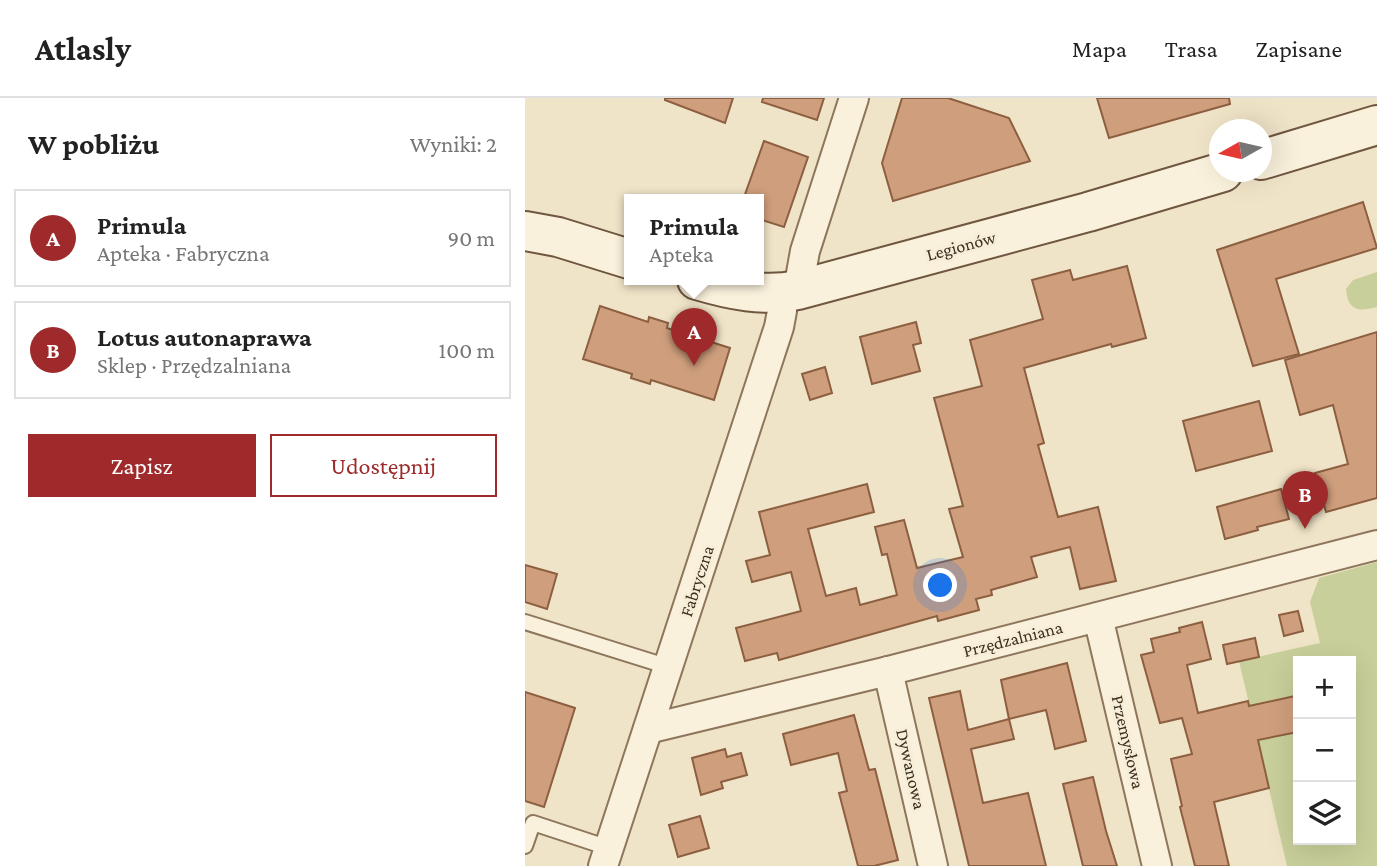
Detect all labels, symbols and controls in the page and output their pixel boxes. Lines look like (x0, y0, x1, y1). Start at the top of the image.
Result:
text: Atlasly (35, 30, 131, 67)
text: Mapa (1072, 35, 1127, 62)
text: Trasa (1165, 35, 1218, 62)
text: Zapisane (1256, 35, 1342, 62)
north arrow (1209, 119, 1272, 182)
text: W pobliżu (28, 127, 159, 160)
text: Wyniki: 2 (410, 131, 497, 157)
popup (624, 194, 764, 285)
text: Primula (97, 211, 186, 240)
text: Primula (649, 212, 739, 241)
text: A (46, 225, 60, 251)
text: 90 m (448, 225, 495, 251)
street label: Legionów (924, 227, 999, 265)
text: Apteka · Fabryczna (97, 240, 270, 266)
text: Apteka (649, 241, 714, 267)
pin: A (671, 308, 717, 366)
text: Lotus autonaprawa (97, 323, 312, 352)
text: B (46, 337, 60, 363)
text: 100 m (439, 337, 495, 363)
text: Sklep · Przędzalniana (97, 352, 291, 378)
button: Zapisz (28, 434, 256, 497)
button: Udostępnij (270, 434, 497, 497)
pin: B (1282, 471, 1328, 529)
street label: Fabryczna (676, 543, 718, 619)
your location (923, 568, 957, 602)
street label: Przędzalniana (961, 617, 1065, 661)
map controls (1293, 656, 1356, 845)
button: + (1293, 656, 1356, 719)
street label: Przemysłowa (1108, 693, 1148, 791)
button: − (1293, 719, 1356, 782)
street label: Dywanowa (892, 727, 930, 811)
button: layers (1293, 782, 1356, 845)

